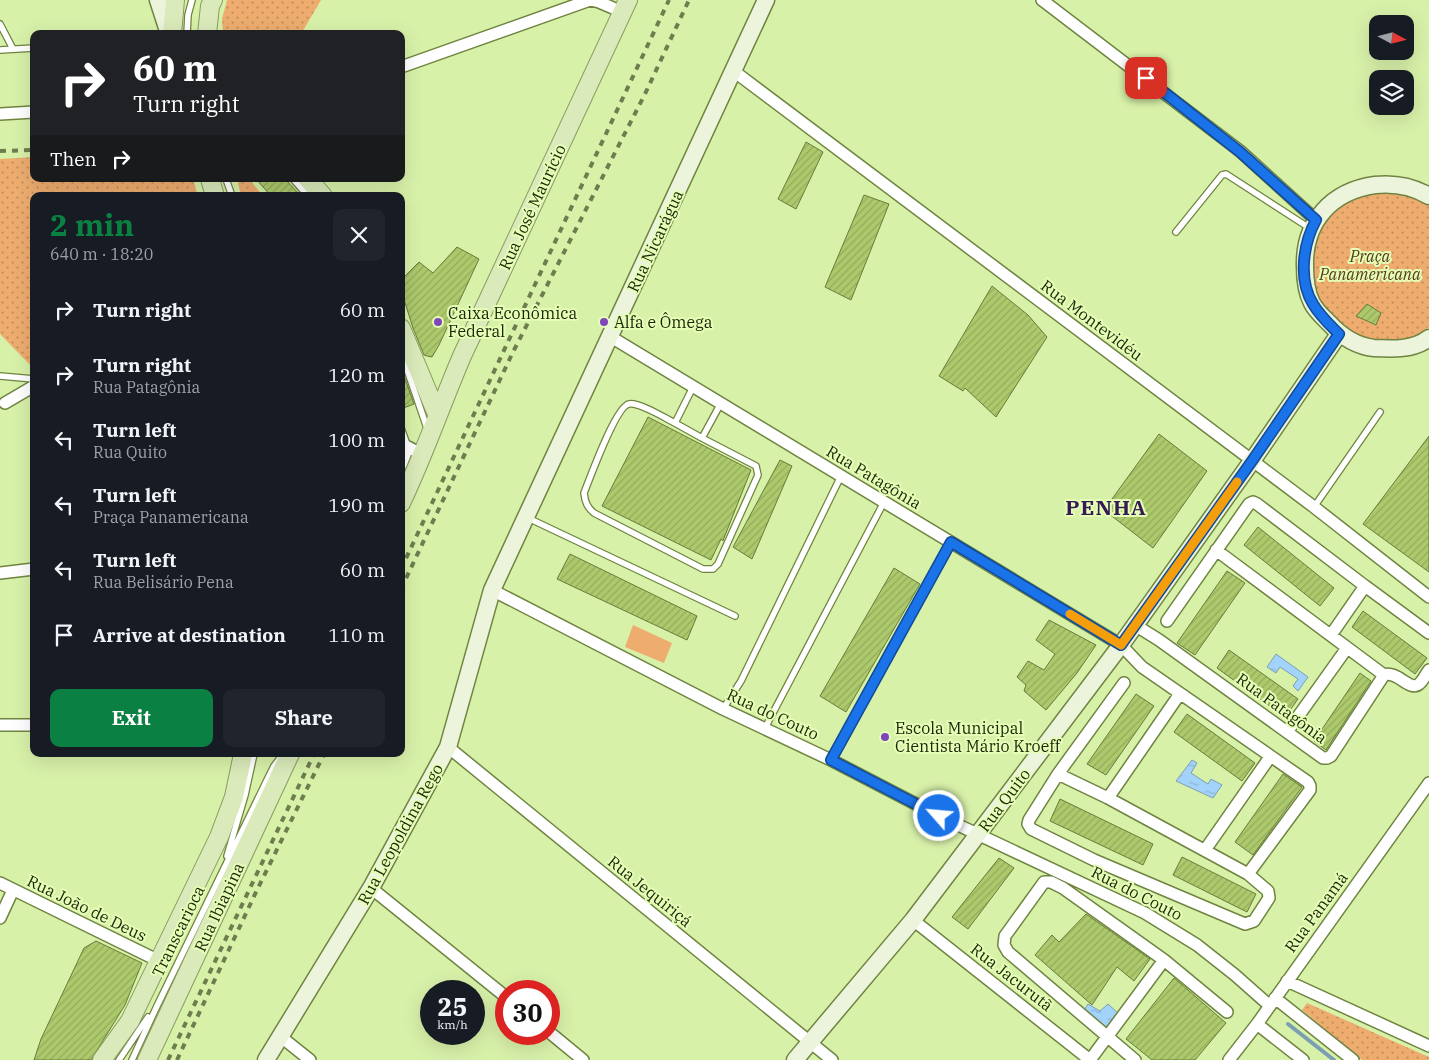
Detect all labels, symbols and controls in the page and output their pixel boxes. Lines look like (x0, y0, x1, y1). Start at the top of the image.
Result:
north arrow (1369, 15, 1414, 60)
map controls (1369, 15, 1414, 115)
text: 60 m (133, 45, 217, 91)
icon: right (50, 50, 115, 115)
pin (1125, 57, 1167, 99)
icon: arrive (1132, 64, 1160, 92)
button: layers (1369, 70, 1414, 115)
text: Turn right (133, 89, 240, 118)
street label: Rua José Maurício (494, 141, 570, 273)
icon: right (107, 145, 135, 173)
text: Then (50, 147, 97, 171)
street label: Rua Nicarágua (623, 186, 688, 295)
text: 2 min (50, 205, 134, 244)
button: close (333, 209, 385, 261)
text: 640 m · 18:20 (50, 244, 153, 264)
park label: Praça Panamericana (1318, 246, 1421, 284)
street label: Rua Montevidéu (1037, 275, 1147, 365)
icon: right (50, 296, 78, 324)
text: Turn right (93, 298, 191, 322)
text: 60 m (340, 298, 385, 322)
place label: Caixa Econômica Federal (448, 303, 577, 341)
place label: Alfa e Ômega (614, 312, 713, 332)
marker: Caixa Econômica Federal (432, 316, 444, 328)
marker: Alfa e Ômega (598, 316, 610, 328)
text: Turn right (93, 353, 191, 377)
icon: right (50, 361, 78, 389)
text: 120 m (328, 363, 385, 387)
text: Rua Patagônia (93, 377, 200, 397)
text: Turn left (93, 418, 176, 442)
icon: left (50, 426, 78, 454)
text: 100 m (328, 428, 385, 452)
street label: Rua Patagônia (823, 441, 925, 513)
text: Rua Quito (93, 442, 167, 462)
text: Turn left (93, 483, 176, 507)
icon: left (50, 491, 78, 519)
text: 190 m (328, 493, 385, 517)
district label: PENHA (1065, 493, 1147, 521)
text: Praça Panamericana (93, 507, 249, 527)
text: Turn left (93, 548, 176, 572)
icon: left (50, 556, 78, 584)
text: 60 m (340, 558, 385, 582)
text: Rua Belisário Pena (93, 572, 234, 592)
icon: arrive (50, 621, 78, 649)
text: Arrive at destination (93, 623, 286, 647)
text: 110 m (328, 623, 385, 647)
street label: Rua Patagônia (1233, 668, 1331, 748)
street label: Rua do Couto (724, 684, 822, 744)
button: Exit (50, 689, 213, 747)
button: Share (223, 689, 385, 747)
place label: Escola Municipal Cientista Mário Kroeff (895, 718, 1062, 756)
marker: Escola Municipal Cientista Mário Kroeff (879, 731, 891, 743)
street label: Rua Leopoldina Rego (353, 760, 447, 908)
street label: Rua Quito (974, 764, 1034, 836)
position arrow (912, 789, 964, 841)
street label: Rua Jequiriçá (604, 851, 696, 931)
street label: Rua Ibiapina (190, 859, 248, 955)
street label: Rua do Couto (1088, 862, 1186, 924)
street label: Rua Panamá (1280, 868, 1352, 956)
street label: Rua João de Deus (24, 870, 150, 946)
street label: Transcarioca (147, 882, 209, 980)
street label: Rua Jacurutã (967, 939, 1057, 1015)
speed limit sign: 30 (495, 980, 560, 1045)
text: 25 (437, 990, 468, 1023)
text: km/h (437, 1017, 468, 1032)

